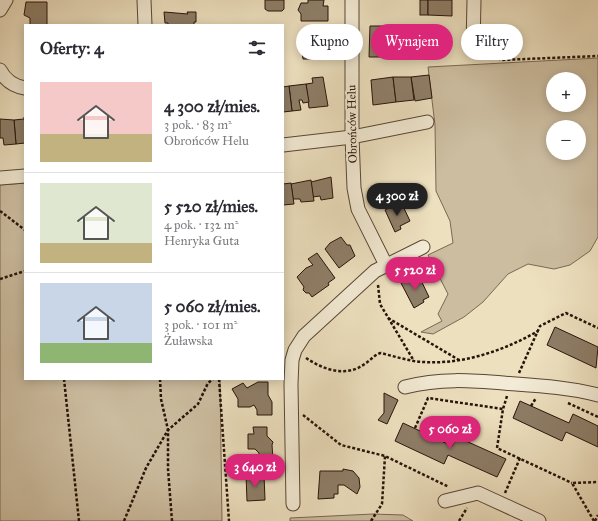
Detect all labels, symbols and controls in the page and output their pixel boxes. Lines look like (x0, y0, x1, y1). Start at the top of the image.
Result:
chip: Kupno (296, 24, 363, 60)
chip: Wynajem (371, 24, 453, 60)
chip: Filtry (461, 24, 523, 60)
icon: filters (246, 37, 268, 59)
text: Oferty: 4 (40, 38, 104, 59)
map controls (546, 72, 586, 160)
button: + (546, 72, 586, 112)
street label: Obrońców Helu (344, 84, 360, 163)
text: 4 300 zł/mies. (164, 96, 260, 117)
icon: home (72, 98, 120, 146)
text: 3 pok. · 83 m² (164, 117, 232, 133)
button: − (546, 120, 586, 160)
text: Obrońców Helu (164, 133, 249, 149)
pin: 4 300 zł (356, 183, 438, 217)
text: 4 300 zł (376, 188, 418, 204)
text: 5 520 zł/mies. (164, 196, 258, 217)
icon: home (72, 199, 120, 247)
text: 4 pok. · 132 m² (164, 217, 239, 233)
text: Henryka Guta (164, 233, 239, 249)
pin: 5 520 zł (374, 257, 456, 291)
text: 5 520 zł (394, 262, 436, 278)
text: 5 060 zł/mies. (164, 296, 260, 317)
icon: home (72, 299, 120, 347)
text: 3 pok. · 101 m² (164, 317, 237, 333)
text: Żuławska (164, 333, 213, 349)
pin: 5 060 zł (409, 416, 491, 450)
text: 5 060 zł (429, 421, 471, 437)
pin: 3 640 zł (214, 454, 296, 488)
text: 3 640 zł (234, 459, 276, 475)

